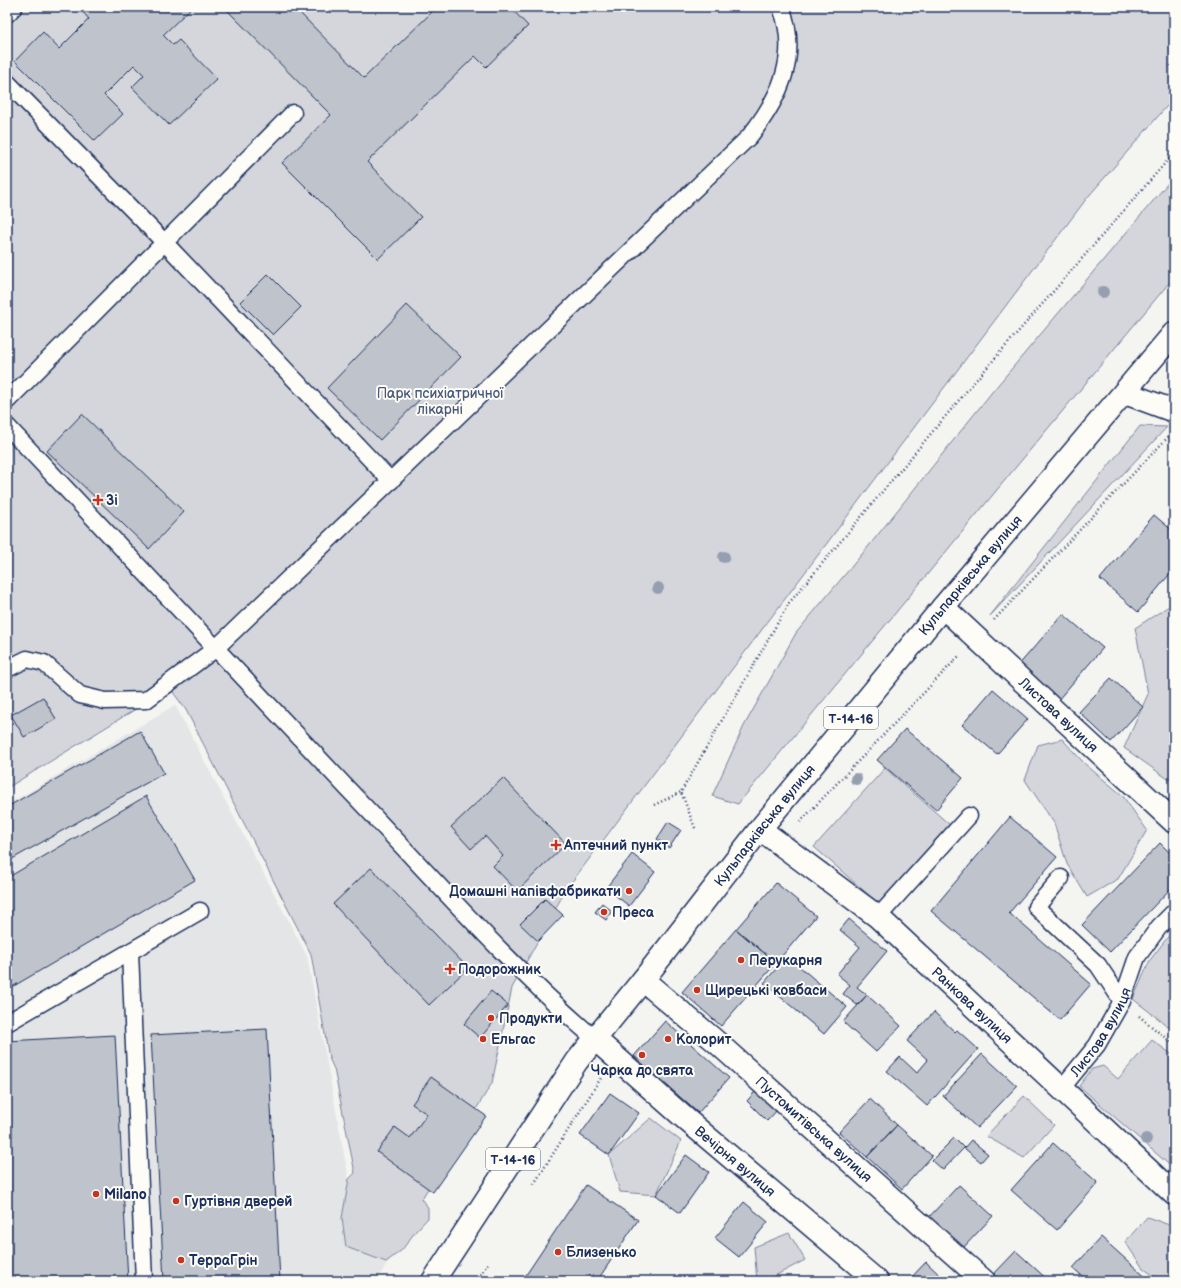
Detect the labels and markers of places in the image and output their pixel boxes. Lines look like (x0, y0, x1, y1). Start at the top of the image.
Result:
place label: 3і (106, 492, 118, 509)
marker: 3і (93, 495, 103, 505)
place label: Аптечний пункт (563, 837, 669, 854)
marker: Аптечний пункт (551, 840, 561, 850)
place label: Домашні напівфабрикати (449, 883, 621, 900)
marker: Домашні напівфабрикати (624, 886, 634, 896)
place label: Преса (612, 904, 655, 921)
marker: Преса (599, 907, 609, 917)
place label: Перукарня (749, 952, 822, 969)
marker: Перукарня (736, 955, 746, 965)
place label: Подорожник (458, 961, 541, 978)
marker: Подорожник (445, 964, 455, 974)
place label: Щирецькі ковбаси (705, 982, 827, 999)
marker: Щирецькі ковбаси (692, 985, 702, 995)
place label: Продукти (499, 1010, 563, 1027)
marker: Продукти (486, 1013, 496, 1023)
place label: Ельгас (491, 1031, 536, 1048)
place label: Колорит (676, 1031, 732, 1048)
marker: Ельгас (478, 1034, 488, 1044)
marker: Колорит (663, 1034, 673, 1044)
marker: Чарка до свята (637, 1050, 647, 1060)
place label: Чарка до свята (591, 1062, 694, 1079)
place label: Milano (104, 1186, 147, 1203)
marker: Milano (91, 1189, 101, 1199)
place label: Гуртівня дверей (184, 1193, 292, 1210)
marker: Гуртівня дверей (171, 1196, 181, 1206)
place label: Близенько (566, 1244, 637, 1261)
marker: Близенько (553, 1247, 563, 1257)
place label: ТерраГрін (189, 1252, 258, 1269)
marker: ТерраГрін (176, 1255, 186, 1265)

